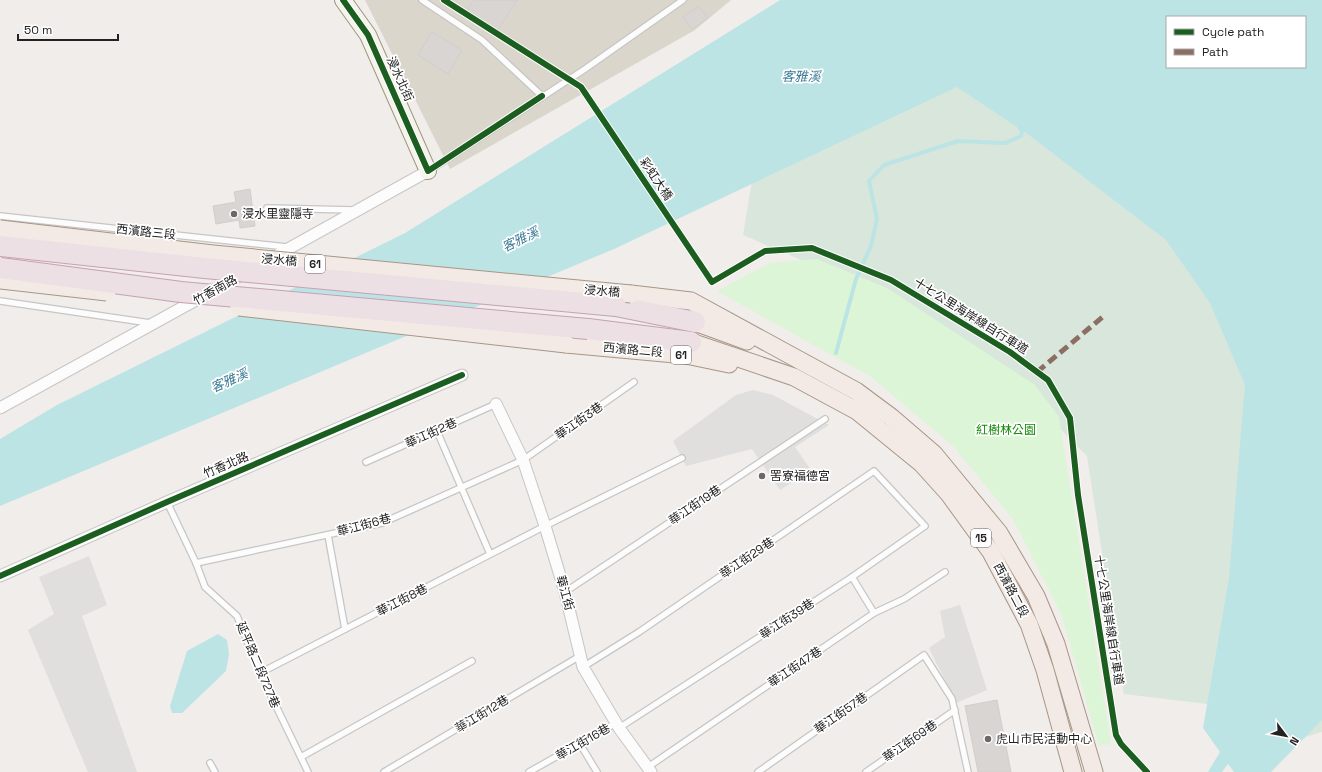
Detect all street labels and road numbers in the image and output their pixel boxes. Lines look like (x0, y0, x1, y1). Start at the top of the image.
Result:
street label: 浸水北街 (383, 54, 417, 104)
street label: 彩虹大橋 (636, 155, 676, 203)
street label: 西濱路三段 (115, 221, 177, 243)
street label: 浸水橋 (260, 250, 298, 270)
road number: 61 (305, 255, 325, 273)
street label: 竹香南路 (190, 271, 240, 309)
street label: 十七公里海岸線自行車道 (911, 274, 1031, 358)
street label: 浸水橋 (583, 281, 621, 301)
street label: 西濱路二段 (602, 339, 664, 361)
road number: 61 (671, 346, 691, 364)
street label: 華江街3巷 (552, 399, 606, 443)
street label: 華江街2巷 (403, 414, 459, 452)
street label: 竹香北路 (201, 448, 251, 482)
street label: 華江街19巷 (665, 481, 725, 529)
street label: 華江街6巷 (335, 510, 393, 540)
road number: 15 (971, 529, 991, 547)
street label: 華江街29巷 (717, 534, 777, 582)
street label: 十七公里海岸線自行車道 (1091, 554, 1127, 686)
street label: 西濱路二段 (990, 560, 1032, 620)
street label: 華江街 (552, 573, 578, 613)
street label: 華江街8巷 (374, 580, 430, 620)
street label: 華江街39巷 (756, 595, 818, 643)
street label: 延平路二段727巷 (233, 619, 283, 711)
street label: 華江街47巷 (765, 643, 825, 691)
street label: 華江街57巷 (811, 689, 871, 737)
street label: 華江街12巷 (452, 692, 512, 736)
street label: 華江街69巷 (880, 716, 940, 766)
street label: 華江街16巷 (553, 720, 613, 764)

